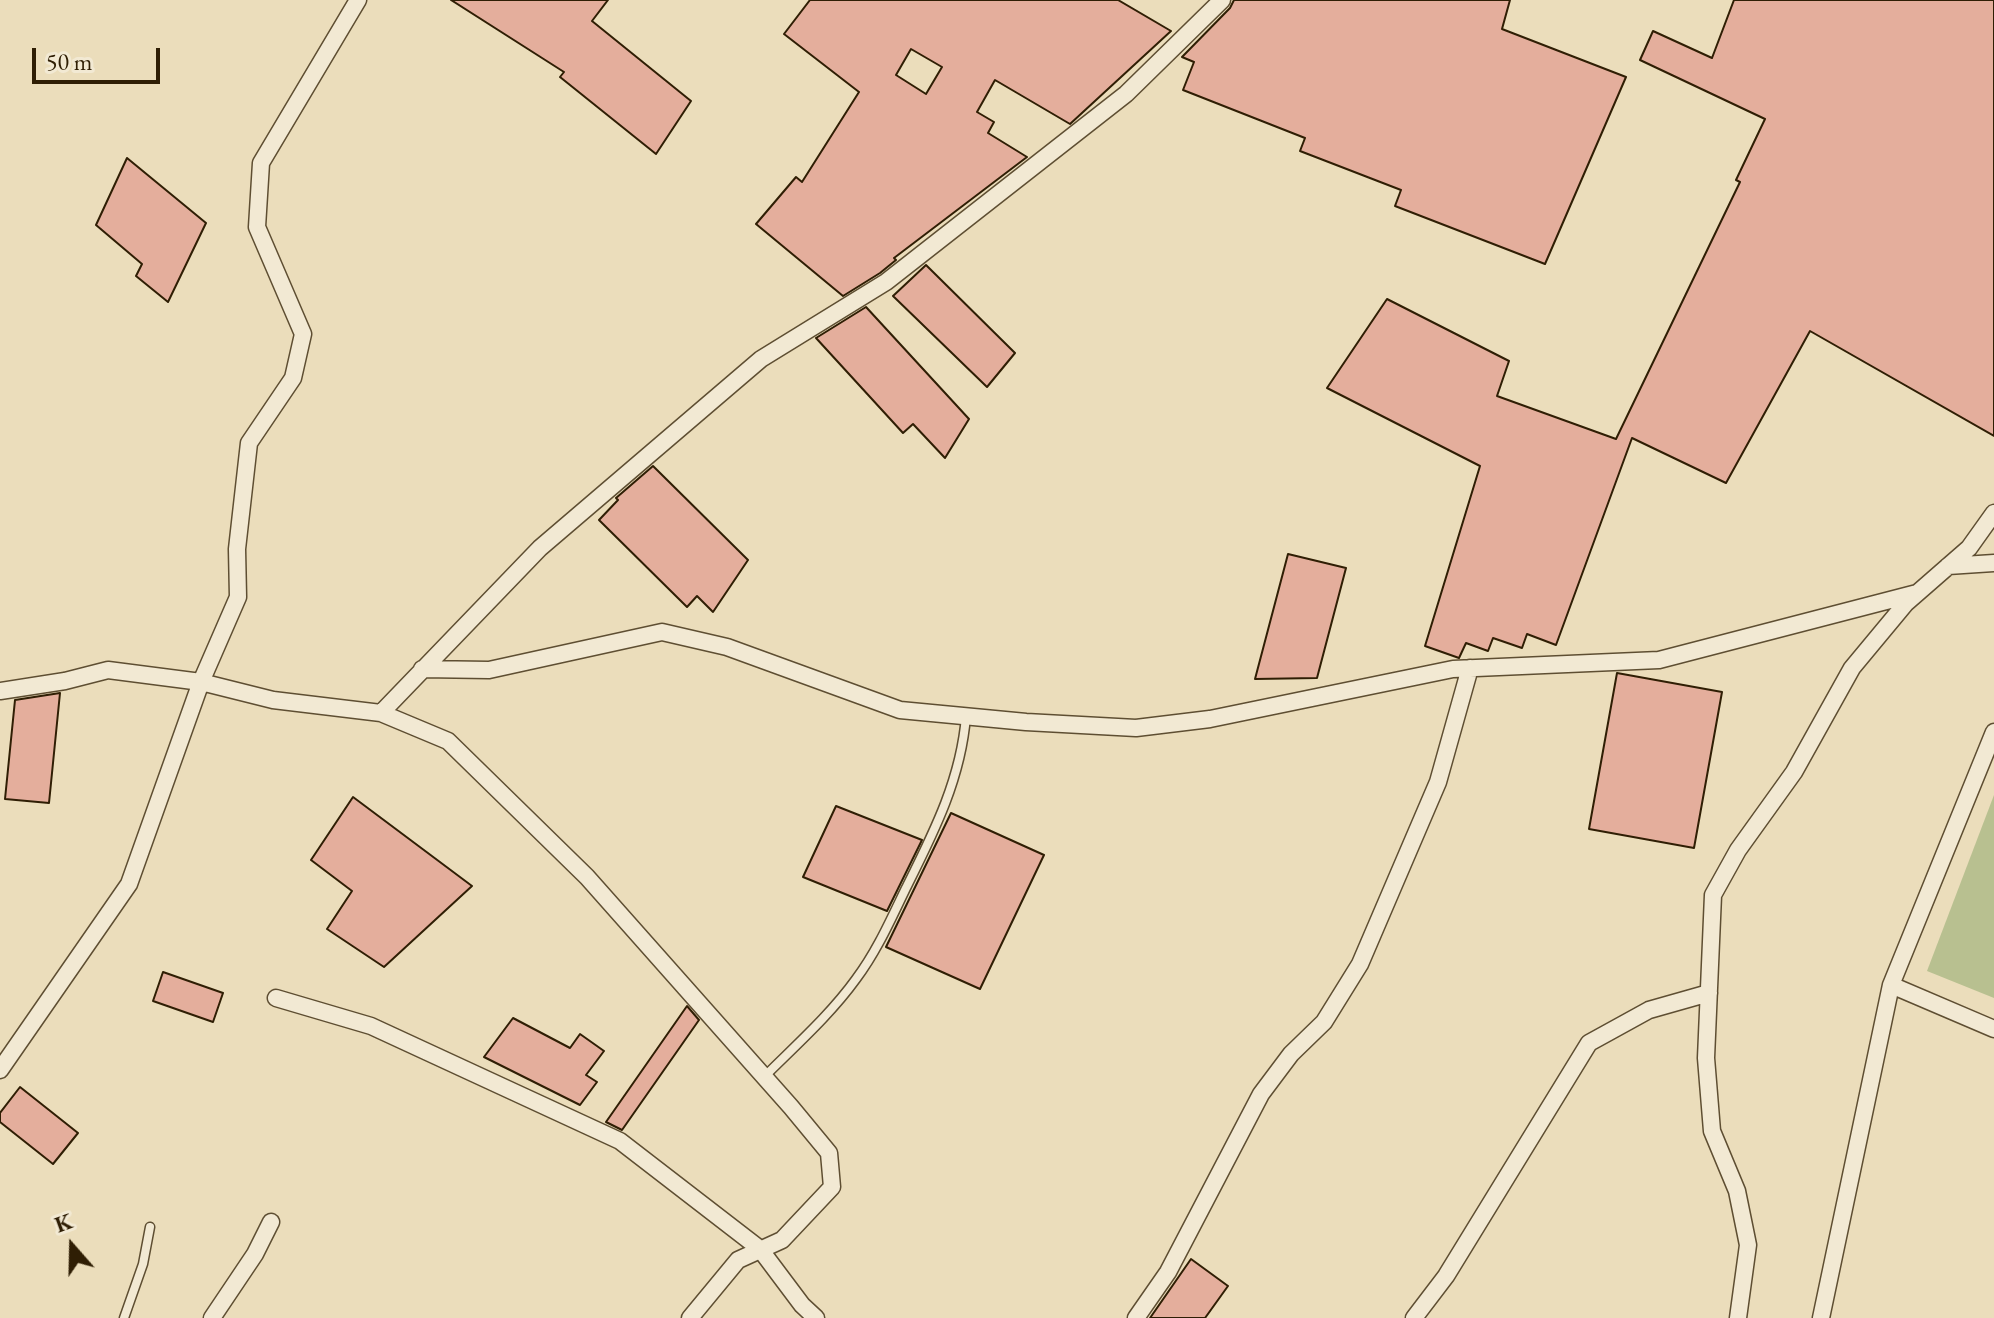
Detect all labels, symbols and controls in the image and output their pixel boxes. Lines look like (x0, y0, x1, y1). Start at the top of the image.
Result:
scale bar (36, 32, 164, 82)
text: 50 m (46, 46, 93, 77)
north arrow (32, 1206, 112, 1286)
text: K (51, 1206, 76, 1239)

